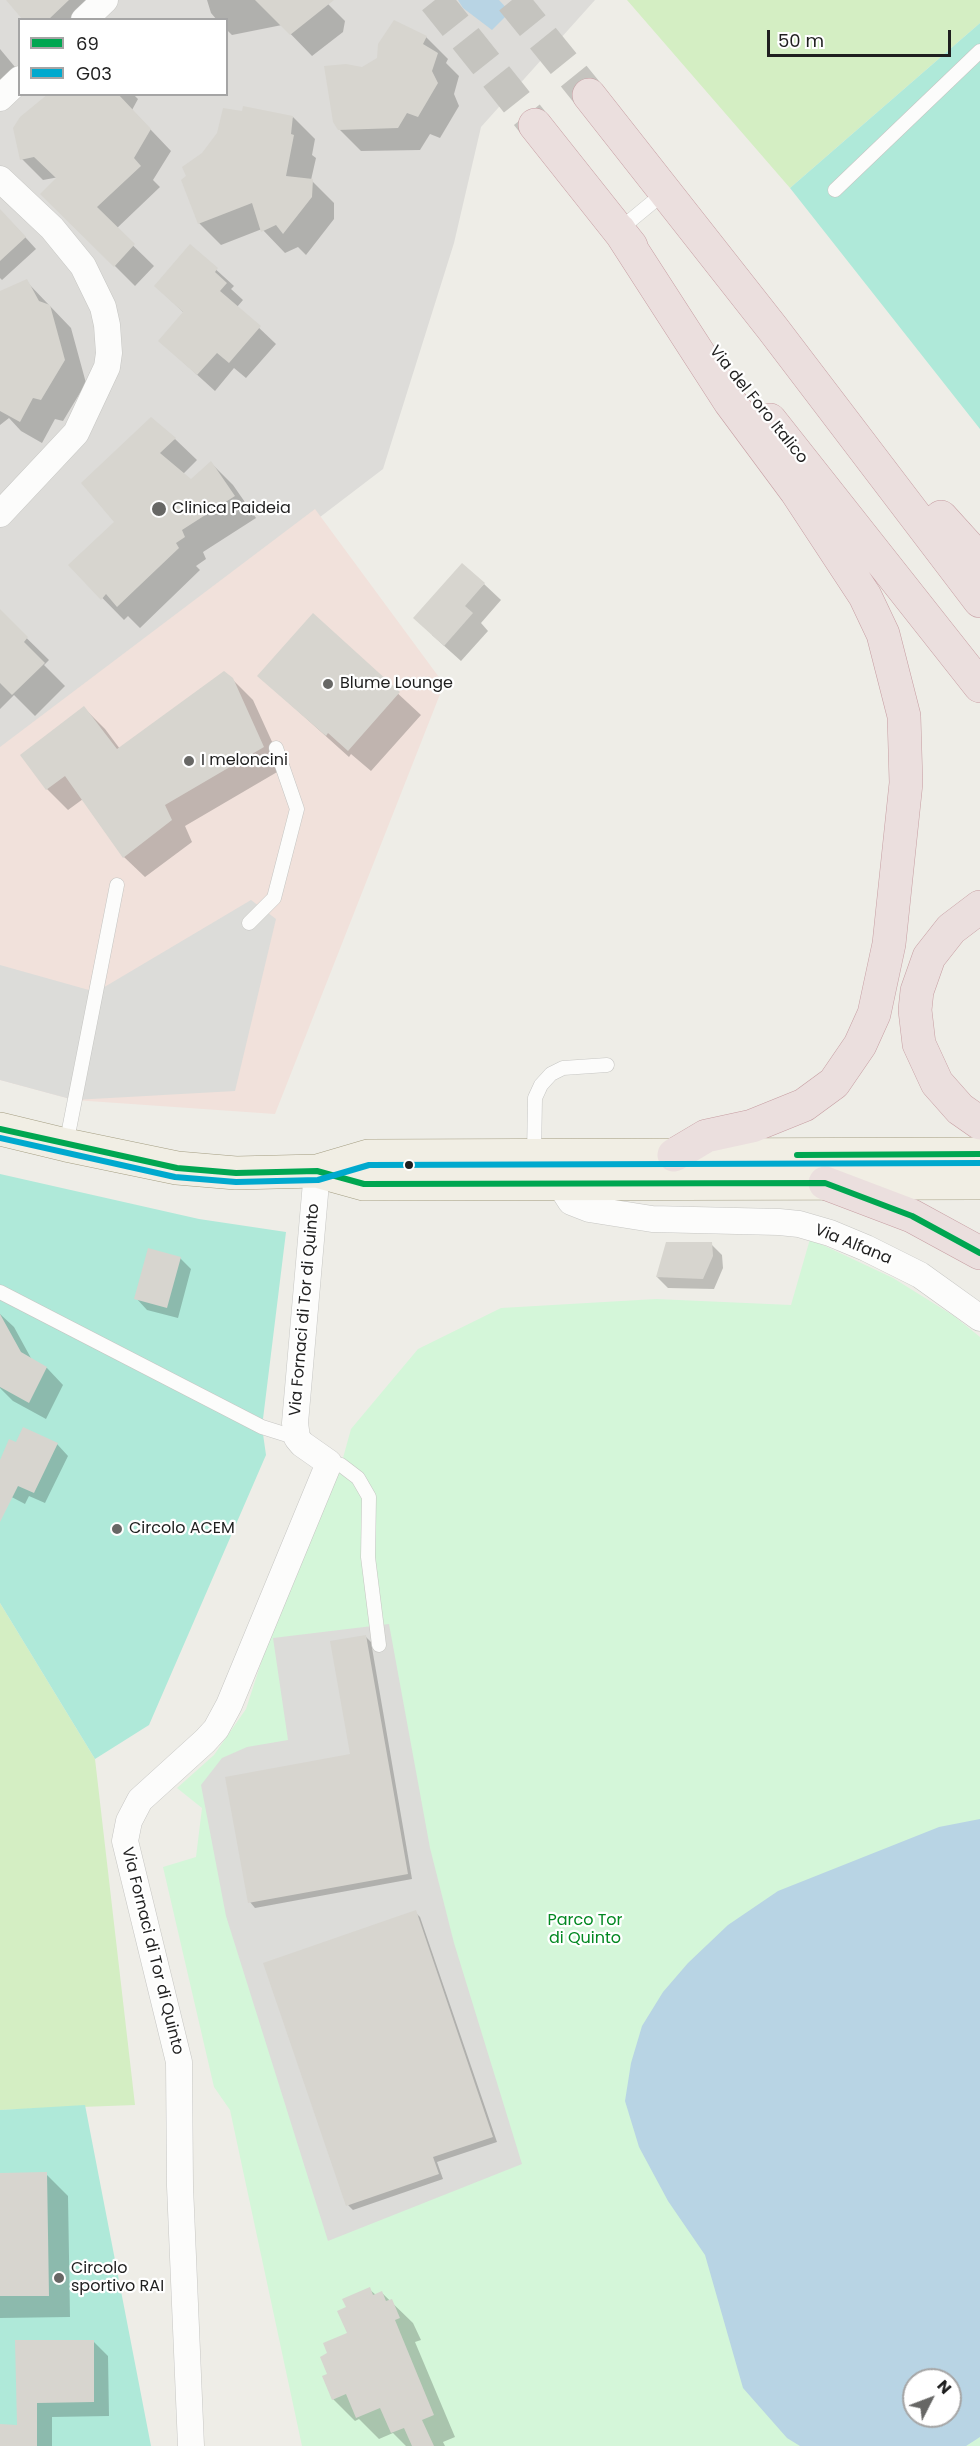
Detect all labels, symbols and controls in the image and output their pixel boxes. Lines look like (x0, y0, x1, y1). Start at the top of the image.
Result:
legend (18, 18, 228, 96)
scale bar (770, 18, 954, 56)
text: 50 m (778, 28, 824, 53)
text: 69 (76, 31, 99, 56)
text: G03 (76, 61, 112, 86)
street label: Via del Foro Italico (705, 342, 811, 468)
place label: Clinica Paideia (172, 499, 291, 519)
marker: Clinica Paideia (150, 500, 168, 518)
place label: Blume Lounge (340, 674, 453, 694)
marker: Blume Lounge (321, 677, 335, 691)
place label: I meloncini (201, 751, 288, 771)
marker: I meloncini (182, 754, 196, 768)
unlabelled marker (403, 1159, 415, 1171)
street label: Via Fornaci di Tor di Quinto (286, 1203, 324, 1417)
street label: Via Alfana (812, 1221, 894, 1269)
place label: Circolo ACEM (129, 1519, 235, 1539)
marker: Circolo ACEM (110, 1522, 124, 1536)
street label: Via Fornaci di Tor di Quinto (117, 1845, 187, 2057)
park label: Parco Tor di Quinto (547, 1911, 623, 1949)
place label: Circolo sportivo RAI (71, 2259, 164, 2297)
marker: Circolo sportivo RAI (52, 2271, 66, 2285)
north arrow (902, 2368, 962, 2428)
text: N (932, 2375, 957, 2399)

